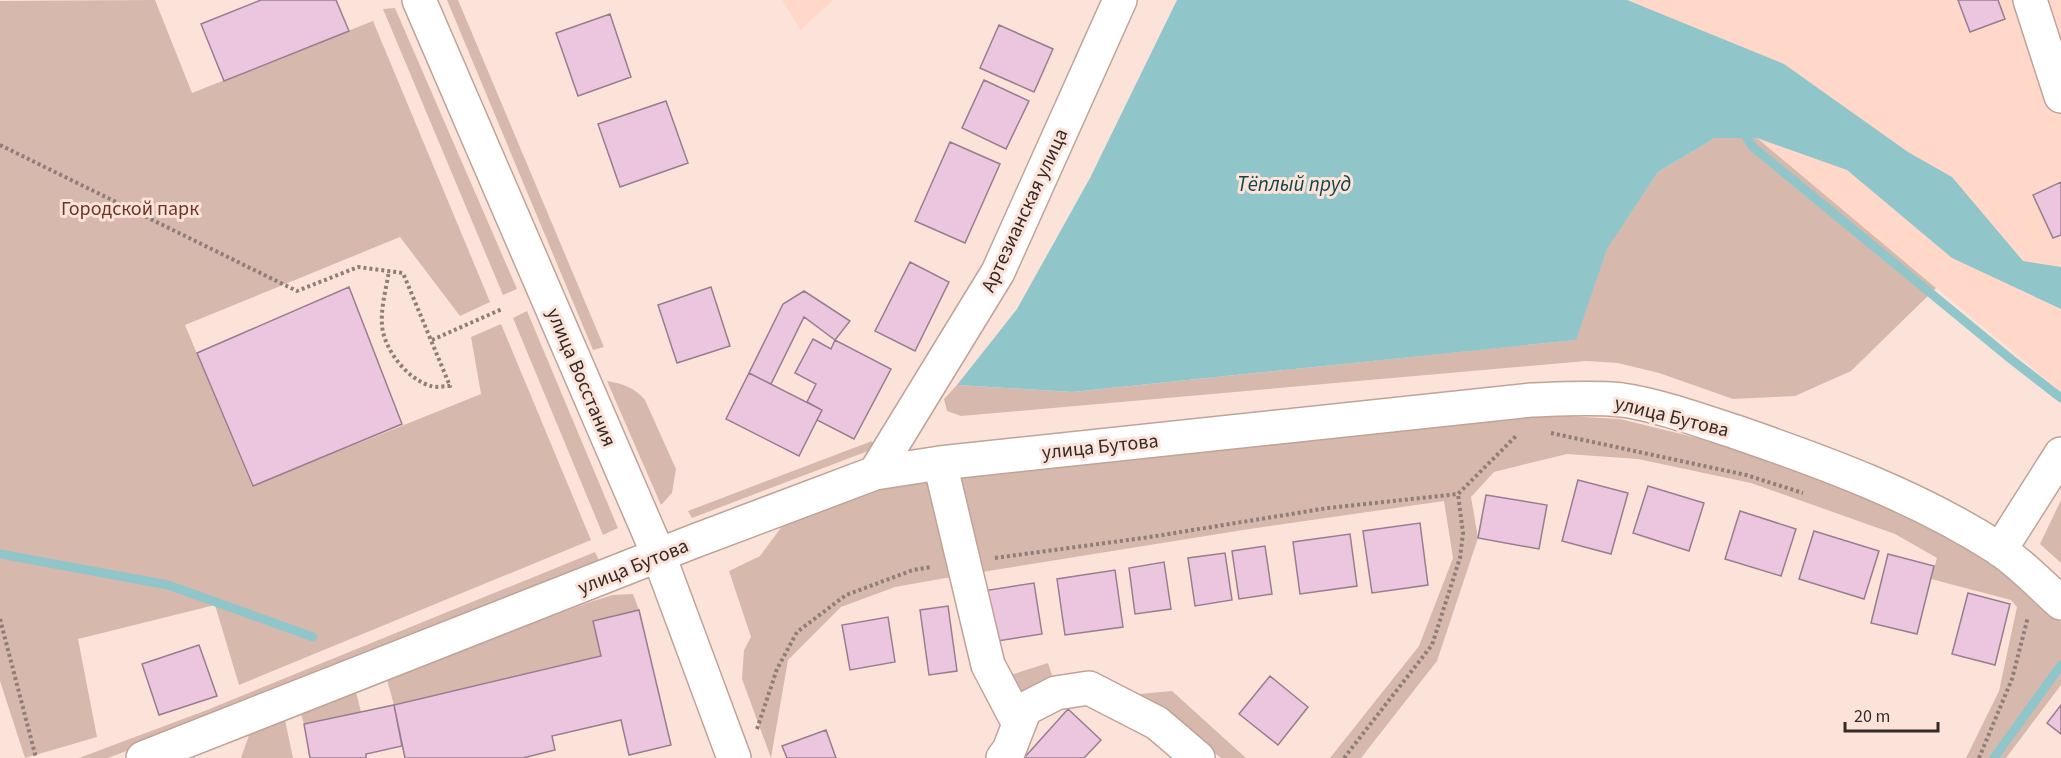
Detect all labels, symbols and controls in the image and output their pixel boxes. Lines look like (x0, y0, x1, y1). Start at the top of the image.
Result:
street label: Артезианская улица (975, 124, 1075, 297)
water label: Тёплый пруд (1237, 169, 1351, 199)
park label: Городской парк (61, 195, 199, 223)
street label: улица Восстания (539, 304, 623, 451)
street label: улица Бутова (1612, 389, 1732, 445)
street label: улица Бутова (1040, 427, 1160, 467)
street label: улица Бутова (574, 532, 693, 602)
scale bar (1845, 695, 1938, 733)
text: 20 m (1854, 704, 1890, 729)

